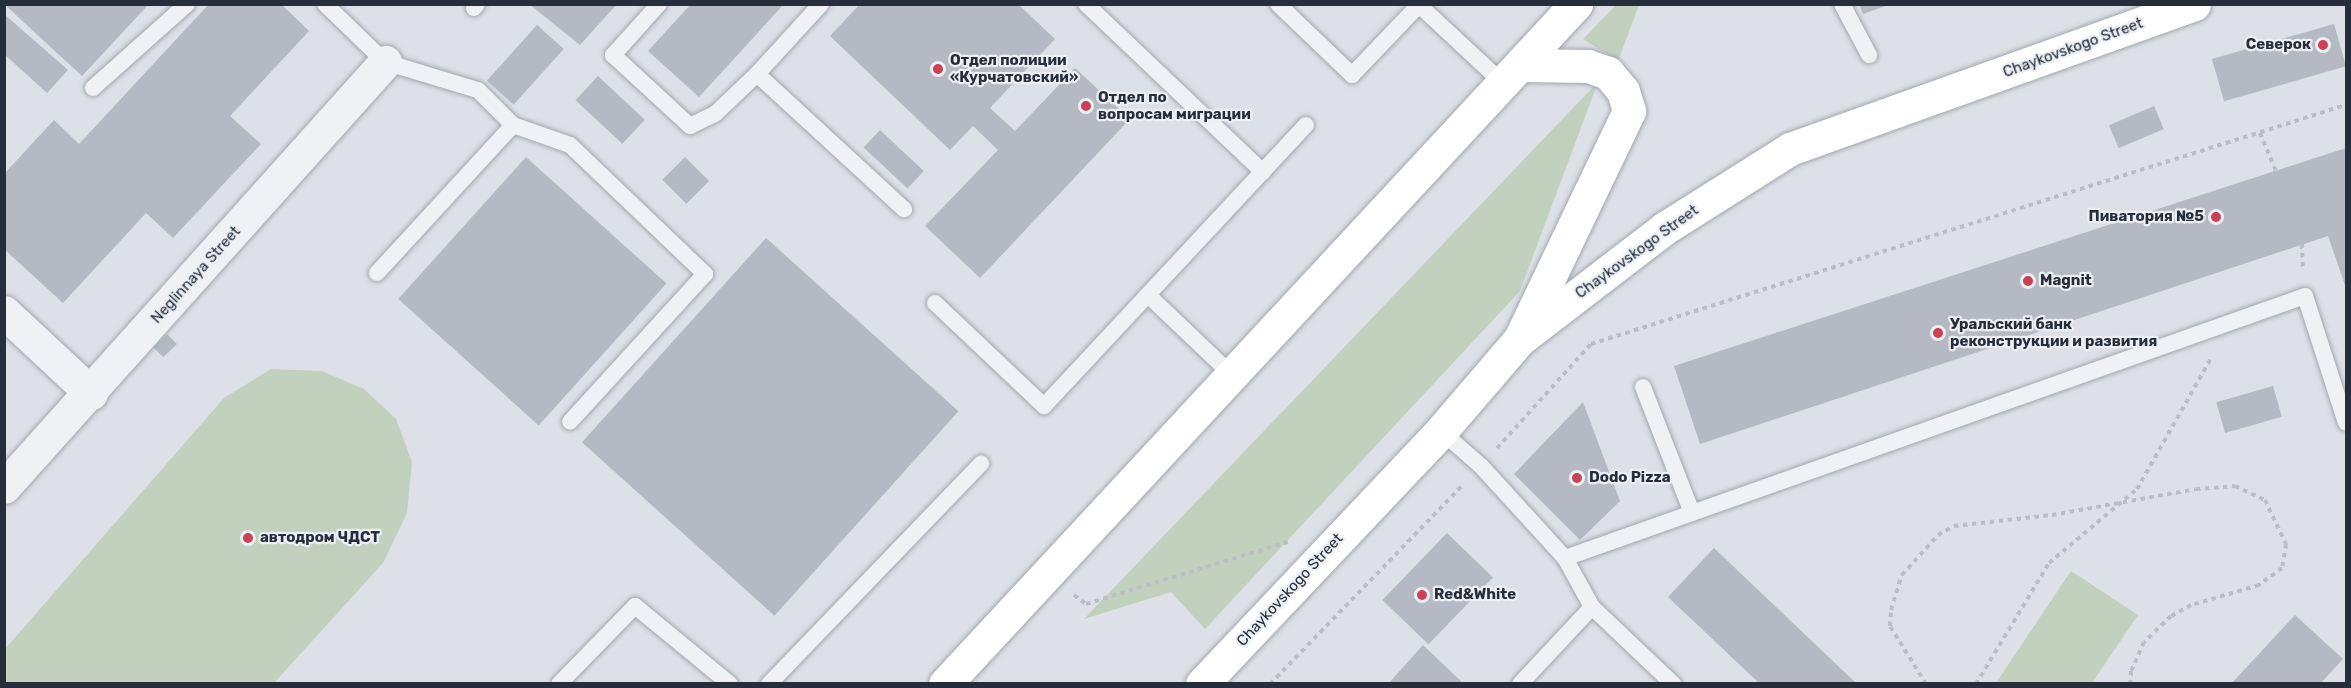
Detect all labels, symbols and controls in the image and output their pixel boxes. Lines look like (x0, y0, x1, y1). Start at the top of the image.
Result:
street label: Chaykovskogo Street (2001, 14, 2145, 82)
place label: Северок (2246, 36, 2311, 54)
marker: Северок (2316, 38, 2330, 52)
place label: Отдел полиции «Курчатовский» (950, 51, 1078, 86)
marker: Отдел полиции «Курчатовский» (931, 62, 945, 76)
place label: Отдел по вопросам миграции (1098, 88, 1251, 123)
marker: Отдел по вопросам миграции (1079, 99, 1093, 113)
street label: Chaykovskogo Street (1572, 201, 1702, 303)
place label: Пиватория №5 (2089, 208, 2204, 226)
marker: Пиватория №5 (2209, 210, 2223, 224)
street label: Neglinnaya Street (148, 223, 244, 327)
place label: Magnit (2040, 272, 2092, 290)
marker: Magnit (2021, 274, 2035, 288)
place label: Уральский банк реконструкции и развития (1950, 315, 2157, 350)
marker: Уральский банк реконструкции и развития (1931, 326, 1945, 340)
place label: Dodo Pizza (1589, 469, 1671, 487)
marker: Dodo Pizza (1570, 471, 1584, 485)
place label: автодром ЧДСТ (260, 529, 380, 547)
street label: Chaykovskogo Street (1233, 530, 1347, 650)
marker: автодром ЧДСТ (241, 531, 255, 545)
place label: Red&White (1434, 586, 1516, 604)
marker: Red&White (1415, 588, 1429, 602)

